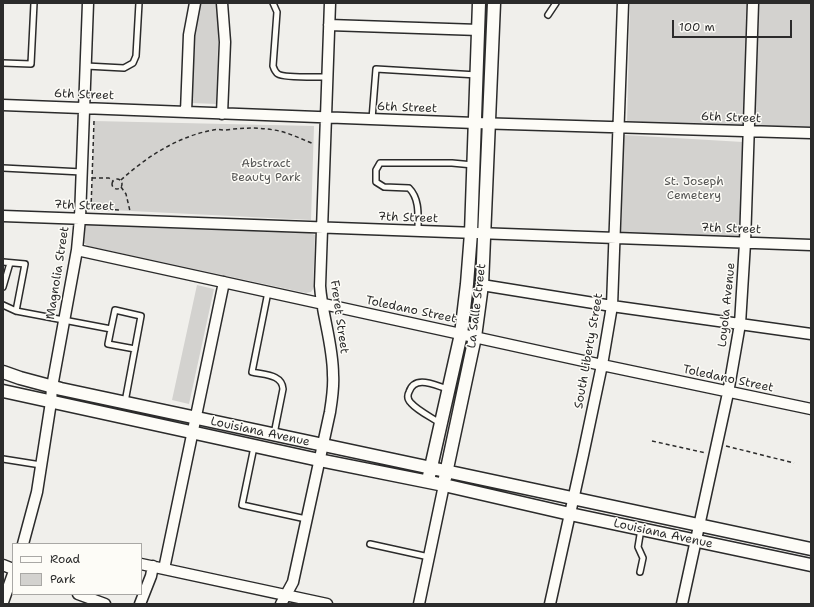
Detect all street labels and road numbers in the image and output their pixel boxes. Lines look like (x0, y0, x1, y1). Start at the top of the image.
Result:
street label: 6th Street (54, 87, 114, 103)
street label: 6th Street (377, 100, 437, 116)
street label: 6th Street (701, 110, 761, 126)
street label: 7th Street (54, 198, 114, 214)
street label: 7th Street (378, 210, 438, 226)
street label: 7th Street (701, 221, 761, 237)
street label: Magnolia Street (44, 225, 72, 321)
street label: Loyola Avenue (715, 262, 739, 348)
street label: La Salle Street (465, 263, 489, 349)
street label: Freret Street (327, 279, 351, 355)
street label: South Liberty Street (572, 292, 606, 410)
street label: Toledano Street (364, 293, 458, 327)
street label: Toledano Street (681, 362, 775, 396)
street label: Louisiana Avenue (209, 414, 311, 450)
street label: Louisiana Avenue (612, 516, 714, 552)

